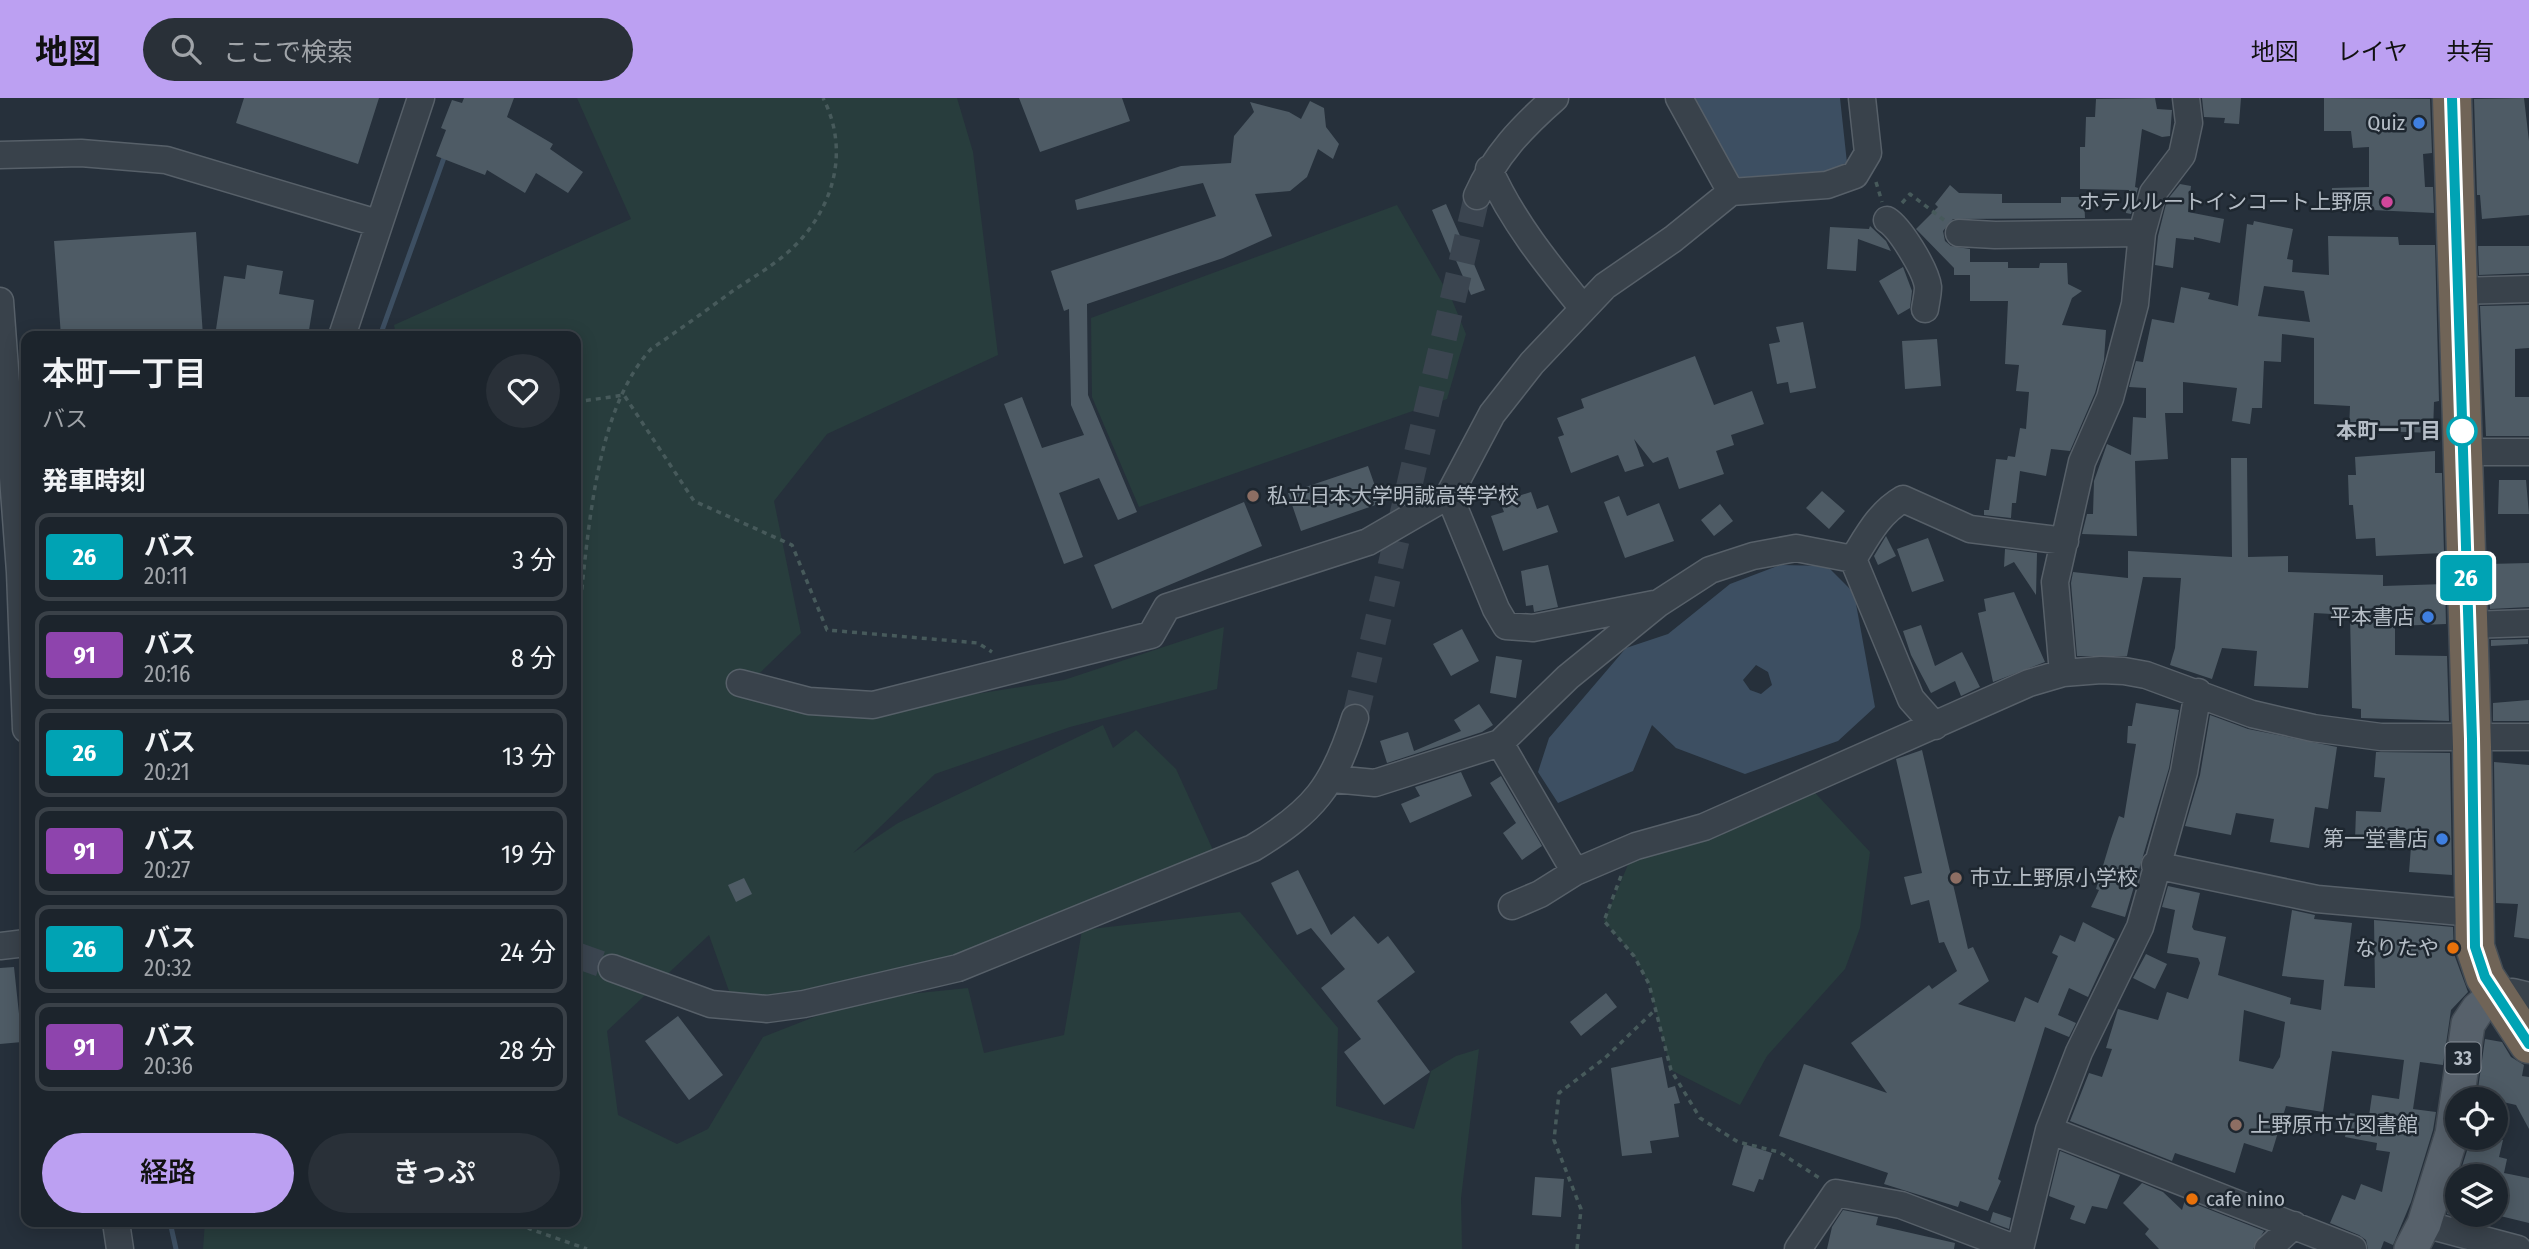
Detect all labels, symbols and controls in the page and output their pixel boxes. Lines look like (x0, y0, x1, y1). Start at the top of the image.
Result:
search box (143, 18, 633, 81)
icon: search (167, 30, 205, 68)
text: 地図 (35, 32, 101, 72)
text: ここで検索 (223, 37, 353, 68)
text: 地図 (2251, 38, 2299, 66)
text: レイヤ (2337, 38, 2408, 66)
text: 共有 (2446, 38, 2494, 66)
place label: Quiz (2367, 110, 2405, 136)
marker: Quiz (2411, 115, 2427, 131)
place label: ホテルルートインコート上野原 (2079, 189, 2373, 215)
marker: ホテルルートインコート上野原 (2379, 194, 2395, 210)
text: 本町一丁目 (42, 354, 207, 394)
button: heart (486, 354, 560, 428)
text: バス (42, 405, 88, 433)
marker: 本町一丁目 (2447, 416, 2477, 446)
place label: 本町一丁目 (2336, 418, 2441, 444)
text: 発車時刻 (42, 466, 146, 497)
place label: 私立日本大学明誠高等学校 (1267, 483, 1519, 509)
marker: 私立日本大学明誠高等学校 (1245, 488, 1261, 504)
text: バス (144, 531, 196, 562)
text: 26 (73, 543, 96, 571)
text: 3 分 (512, 545, 556, 576)
line badge: 26 (2434, 555, 2498, 601)
text: 20:11 (144, 562, 188, 590)
text: 26 (2454, 564, 2478, 592)
place label: 平本書店 (2330, 604, 2414, 630)
marker: 平本書店 (2420, 609, 2436, 625)
text: バス (144, 629, 196, 660)
text: 91 (73, 641, 96, 669)
text: 8 分 (511, 643, 556, 674)
text: 20:16 (144, 660, 190, 688)
text: バス (144, 727, 196, 758)
text: 26 (73, 739, 96, 767)
text: 13 分 (502, 741, 556, 772)
text: 20:21 (144, 758, 190, 786)
text: バス (144, 825, 196, 856)
place label: 第一堂書店 (2323, 826, 2428, 852)
marker: 第一堂書店 (2434, 831, 2450, 847)
text: 91 (73, 837, 96, 865)
text: 19 分 (501, 839, 556, 870)
text: 20:27 (144, 856, 190, 884)
place label: 市立上野原小学校 (1970, 865, 2138, 891)
marker: 市立上野原小学校 (1948, 870, 1964, 886)
text: バス (144, 923, 196, 954)
text: 26 (73, 935, 96, 963)
place label: なりたや (2355, 935, 2439, 961)
text: 24 分 (500, 937, 556, 968)
marker: なりたや (2445, 940, 2461, 956)
text: 20:32 (144, 954, 192, 982)
text: バス (144, 1021, 196, 1052)
text: 91 (73, 1033, 96, 1061)
text: 28 分 (499, 1035, 556, 1066)
road number: 33 (2446, 1042, 2480, 1074)
text: 20:36 (144, 1052, 193, 1080)
map controls (2445, 1087, 2508, 1227)
button: locate (2445, 1087, 2508, 1150)
place label: 上野原市立図書館 (2250, 1112, 2418, 1138)
marker: 上野原市立図書館 (2228, 1117, 2244, 1133)
button: 経路 (42, 1133, 294, 1213)
button: きっぷ (308, 1133, 560, 1213)
button: layers (2445, 1164, 2508, 1227)
place label: cafe nino (2206, 1186, 2285, 1212)
marker: cafe nino (2184, 1191, 2200, 1207)

